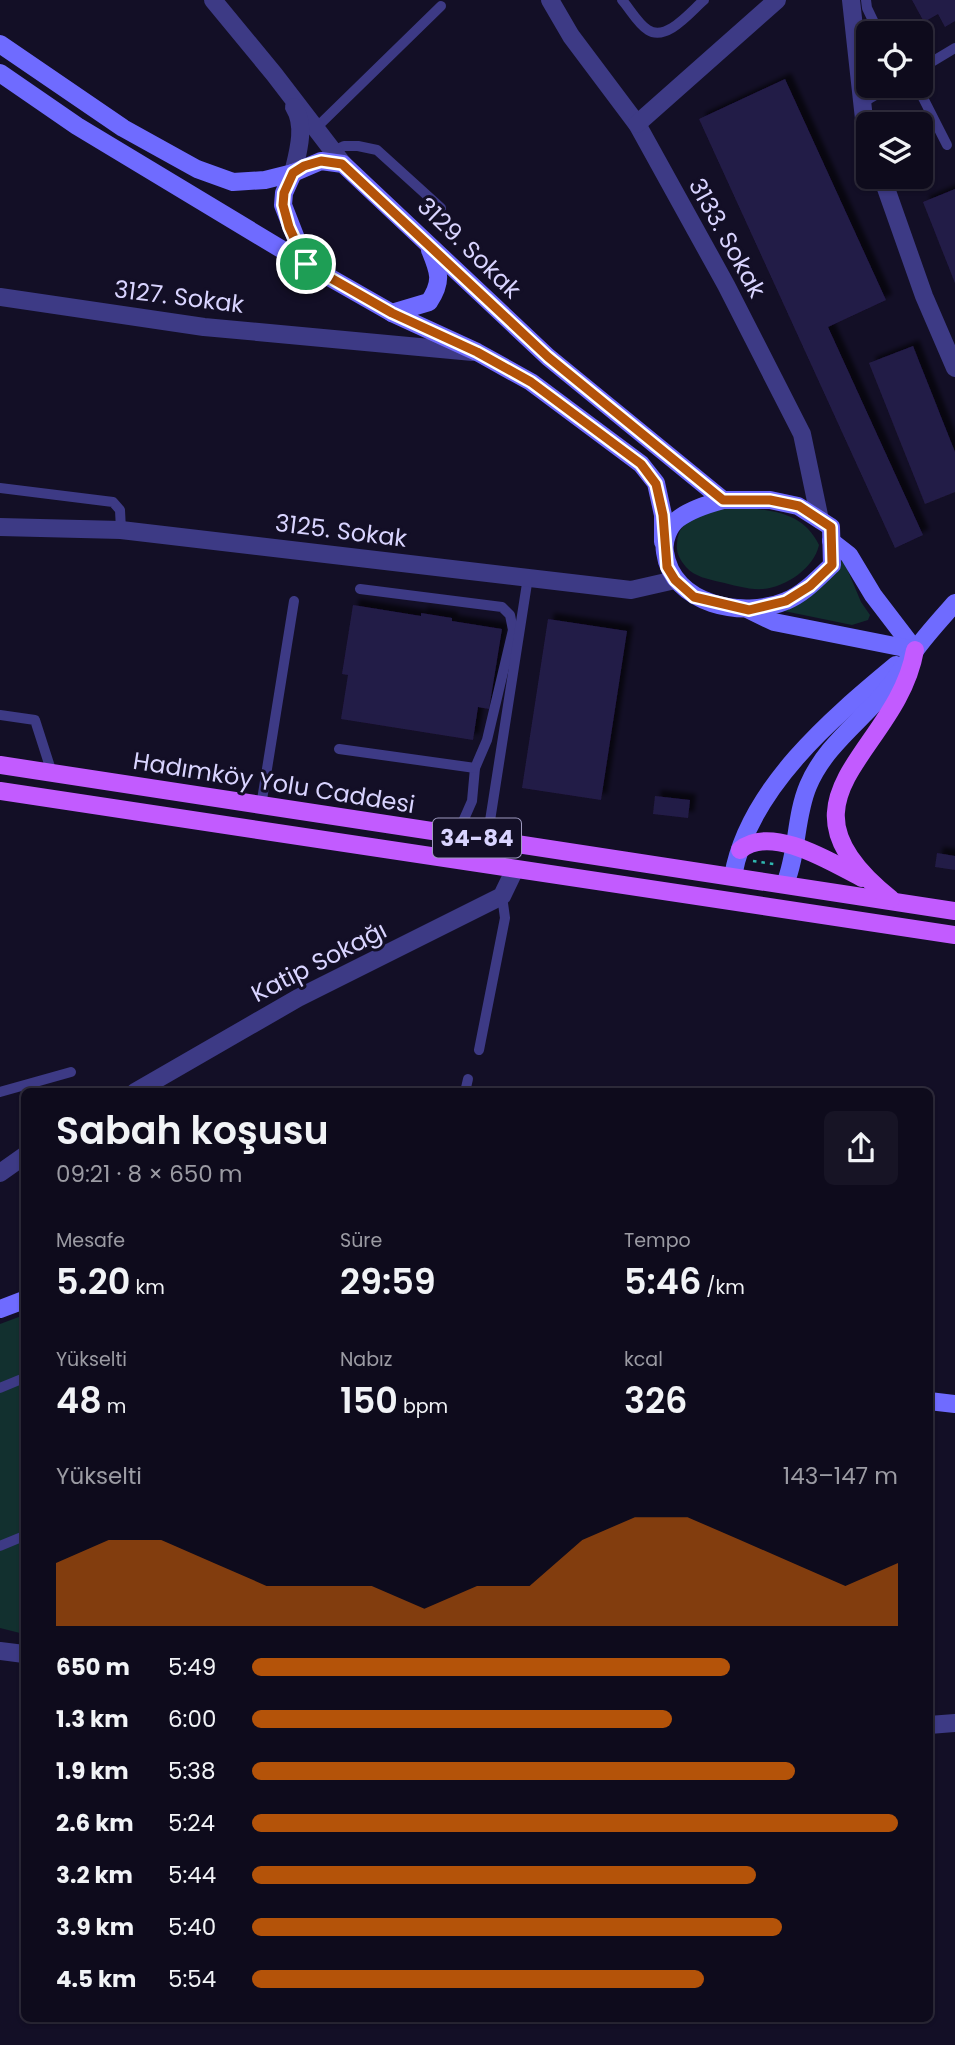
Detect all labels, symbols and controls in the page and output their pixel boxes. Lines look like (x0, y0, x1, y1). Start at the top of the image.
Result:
map controls (856, 21, 933, 189)
button: locate (856, 21, 933, 98)
button: layers (856, 112, 933, 189)
street label: 3133. Sokak (681, 172, 774, 304)
street label: 3129. Sokak (410, 190, 529, 306)
pin (276, 234, 336, 294)
icon: arrive (287, 245, 325, 283)
street label: 3127. Sokak (112, 272, 246, 321)
street label: 3125. Sokak (273, 506, 409, 555)
street label: Hadımköy Yolu Caddesi (131, 744, 417, 821)
road number: 34-84 (433, 818, 521, 858)
street label: Katip Sokağı (245, 913, 392, 1010)
text: Sabah koşusu (56, 1104, 329, 1157)
button: share (824, 1111, 898, 1185)
text: 09:21 · 8 × 650 m (56, 1158, 242, 1190)
text: Mesafe (56, 1227, 125, 1254)
text: Süre (340, 1227, 382, 1254)
text: Tempo (624, 1227, 691, 1254)
text: 5.20 (56, 1257, 130, 1306)
text: 29:59 (340, 1257, 436, 1306)
text: 5:46 (624, 1257, 701, 1306)
text: km (130, 1274, 165, 1301)
text: /km (701, 1274, 745, 1301)
text: Yükselti (56, 1346, 127, 1373)
text: Nabız (340, 1346, 392, 1373)
text: kcal (624, 1346, 663, 1373)
text: 48 (56, 1376, 102, 1425)
text: 150 (340, 1376, 398, 1425)
text: 326 (624, 1376, 687, 1425)
text: m (102, 1393, 126, 1420)
text: bpm (398, 1393, 448, 1420)
text: Yükselti (56, 1460, 142, 1492)
text: 143–147 m (783, 1460, 898, 1492)
text: 650 m (56, 1651, 130, 1683)
text: 5:49 (168, 1651, 216, 1683)
text: 1.3 km (56, 1703, 129, 1735)
text: 6:00 (168, 1703, 216, 1735)
text: 1.9 km (56, 1755, 129, 1787)
text: 5:38 (168, 1755, 215, 1787)
text: 2.6 km (56, 1807, 134, 1839)
text: 5:24 (168, 1807, 215, 1839)
text: 3.2 km (56, 1859, 133, 1891)
text: 5:44 (168, 1859, 216, 1891)
text: 3.9 km (56, 1911, 134, 1943)
text: 5:40 (168, 1911, 216, 1943)
text: 4.5 km (56, 1963, 136, 1995)
text: 5:54 (168, 1963, 216, 1995)

